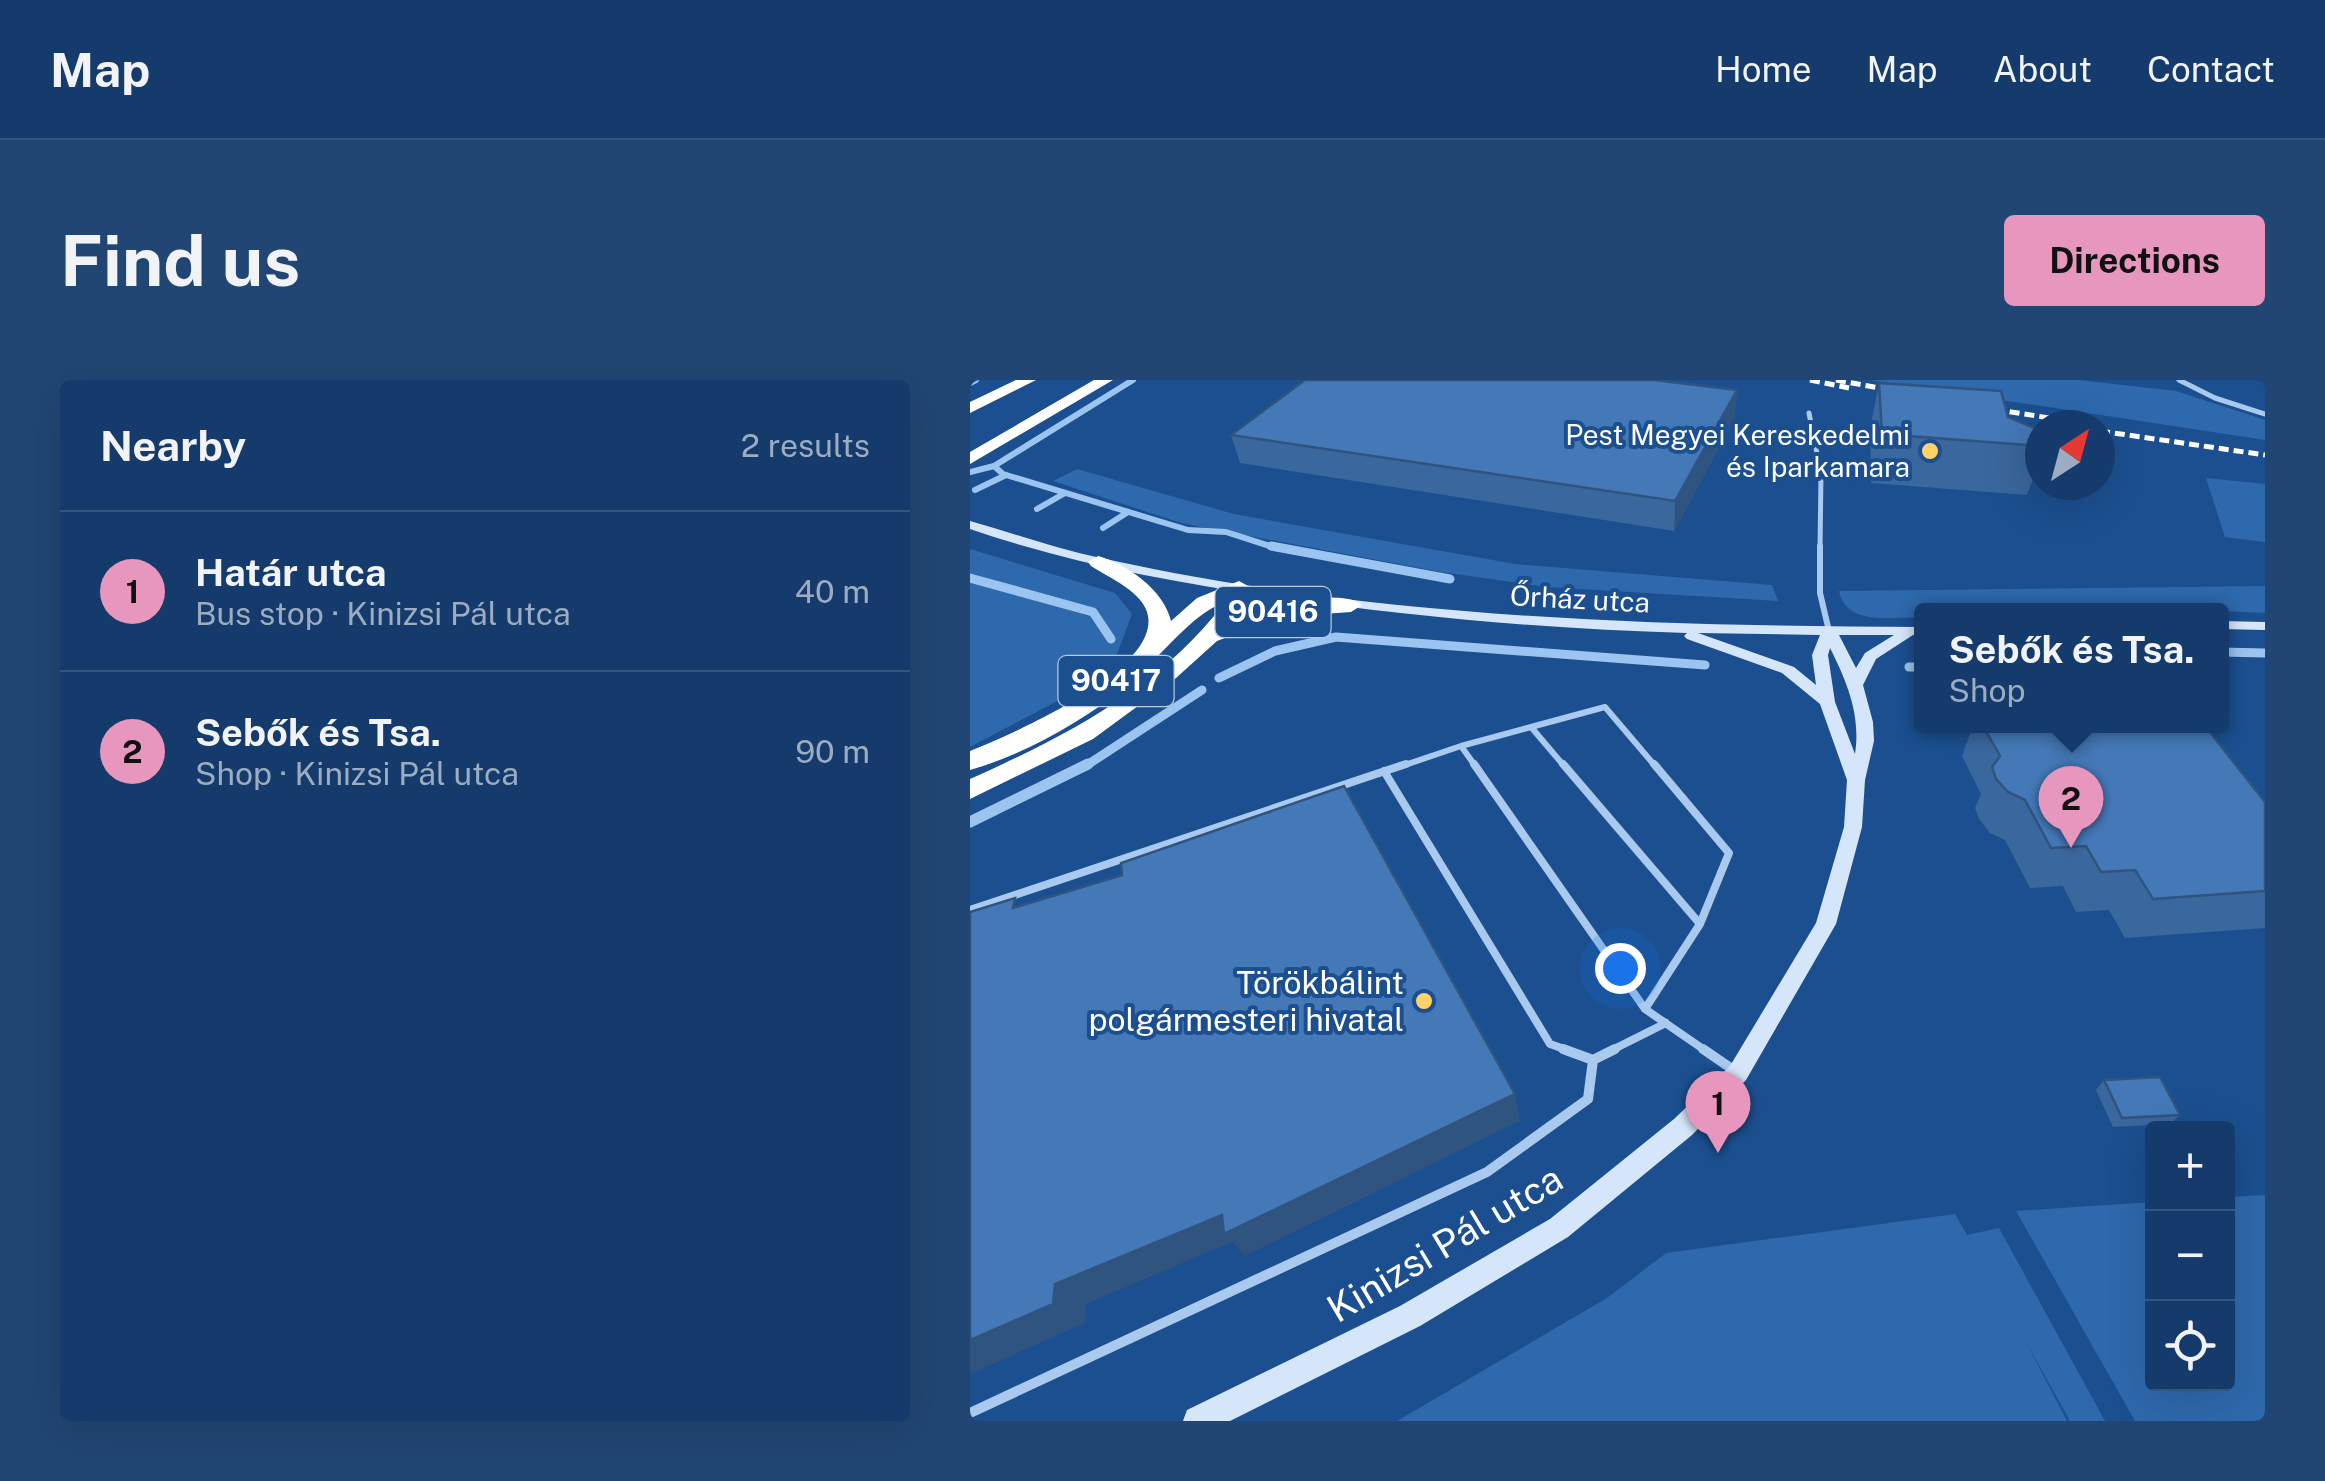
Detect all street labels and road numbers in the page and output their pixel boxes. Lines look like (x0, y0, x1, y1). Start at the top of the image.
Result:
street label: Őrház utca (1509, 578, 1651, 619)
road number: 90416 (1216, 587, 1330, 637)
road number: 90417 (1058, 656, 1174, 706)
street label: Kinizsi Pál utca (1319, 1156, 1571, 1331)

